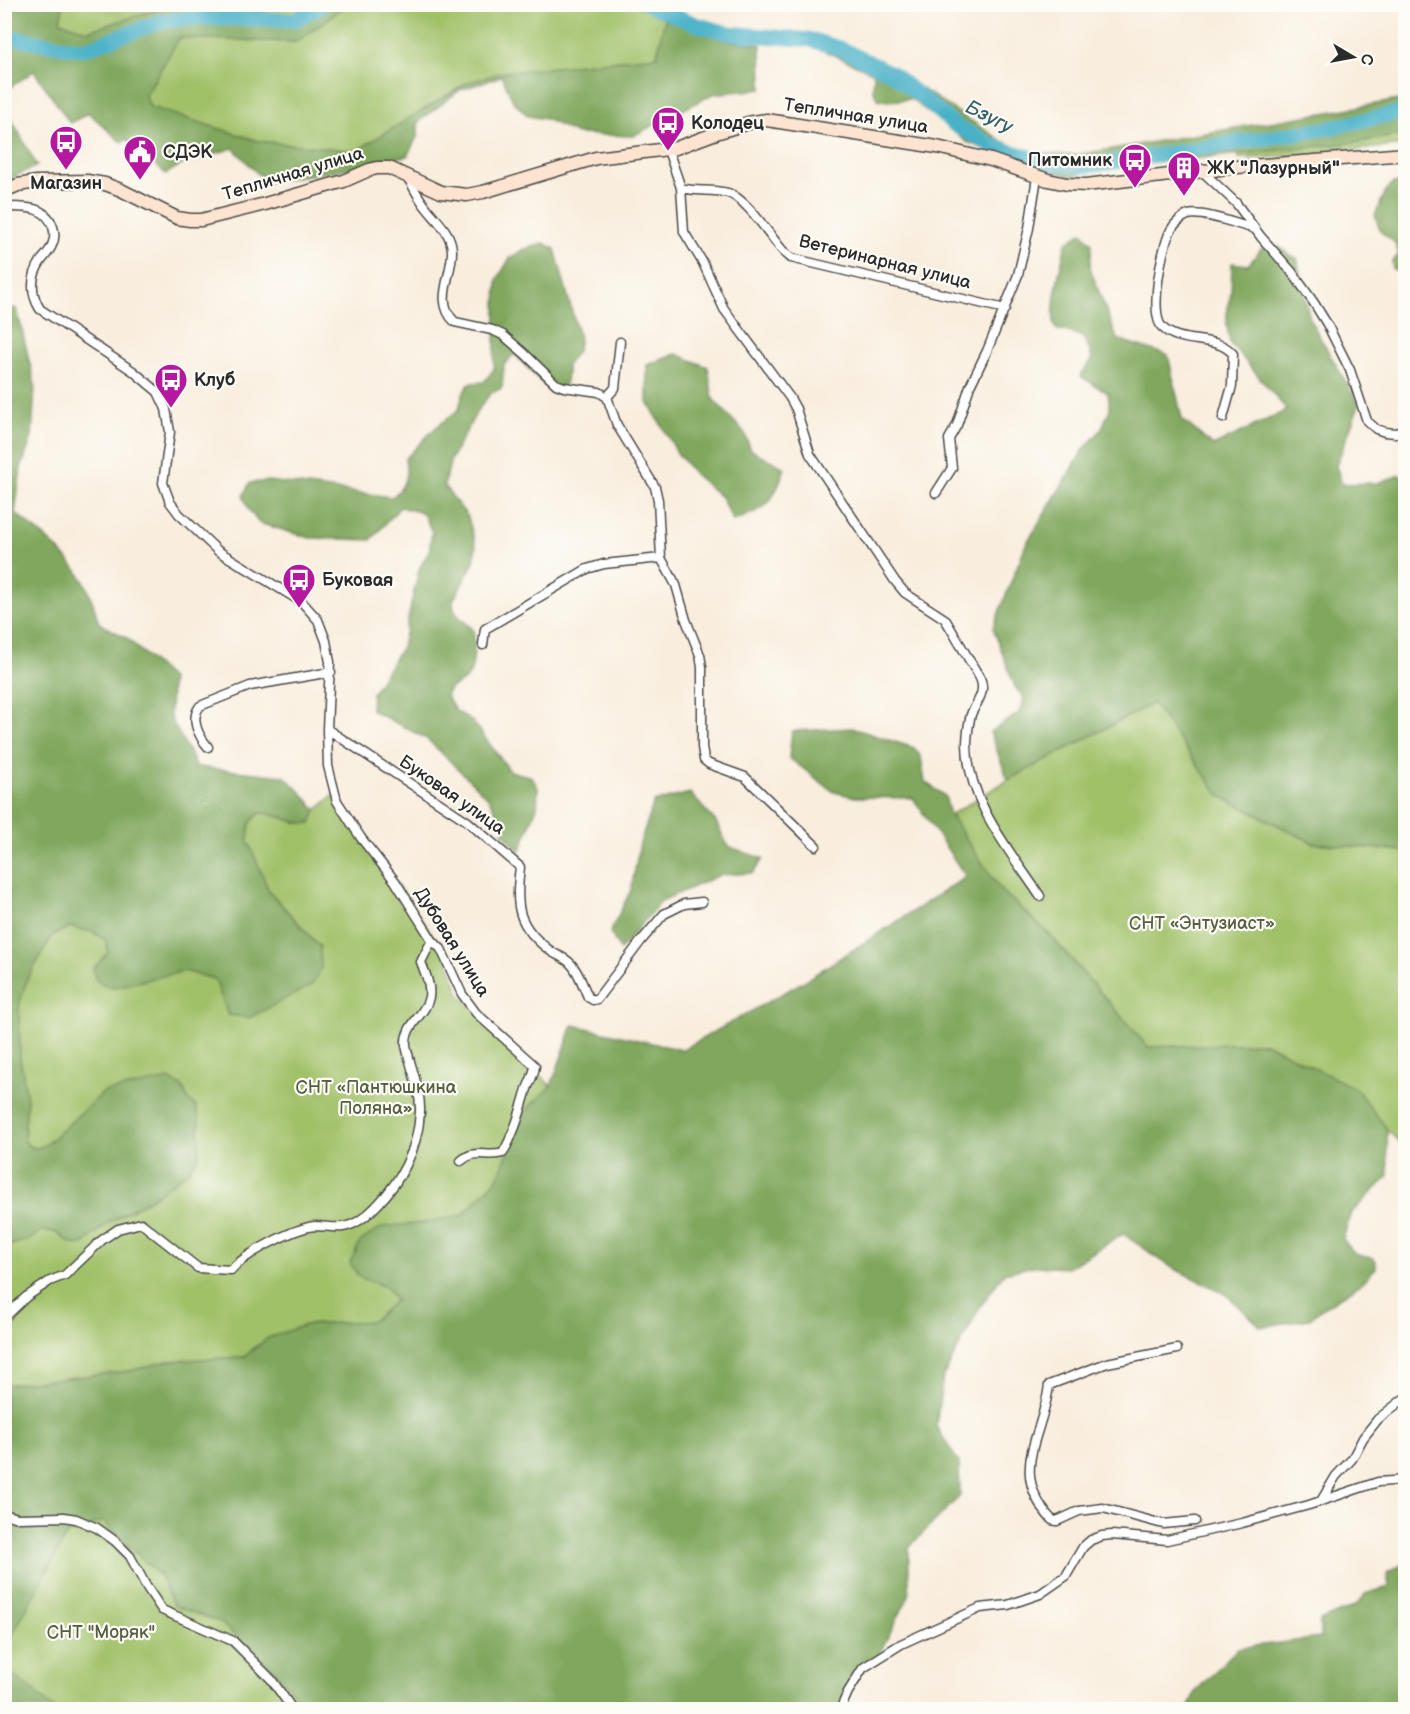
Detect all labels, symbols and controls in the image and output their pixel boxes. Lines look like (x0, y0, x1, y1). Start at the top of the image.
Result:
north arrow (1323, 27, 1383, 87)
text: С (1356, 52, 1377, 66)
street label: Тепличная улица (782, 94, 930, 138)
water label: Бзугу (961, 95, 1017, 139)
bus stop icon: Колодец (650, 105, 686, 152)
place label: Колодец (691, 113, 764, 134)
bus stop icon: Магазин (48, 124, 84, 171)
public building icon: СДЭК (122, 134, 158, 181)
place label: СДЭК (163, 142, 213, 163)
bus stop icon: Питомник (1117, 142, 1153, 189)
street label: Тепличная улица (220, 143, 366, 205)
place label: Питомник (1028, 150, 1112, 171)
building icon: ЖК "Лазурный" (1166, 150, 1202, 197)
place label: ЖК "Лазурный" (1207, 158, 1340, 179)
place label: Магазин (30, 173, 102, 194)
street label: Ветеринарная улица (797, 230, 974, 294)
bus stop icon: Клуб (153, 362, 189, 409)
place label: Клуб (194, 370, 236, 391)
bus stop icon: Буковая (281, 562, 317, 609)
place label: Буковая (322, 570, 394, 591)
street label: Буковая улица (395, 751, 509, 839)
street label: Дубовая улица (410, 883, 494, 1001)
park label: СНТ «Энтузиаст» (1129, 913, 1275, 934)
park label: СНТ «Пантюшкина Поляна» (296, 1077, 457, 1119)
park label: СНТ "Моряк" (47, 1622, 155, 1643)

